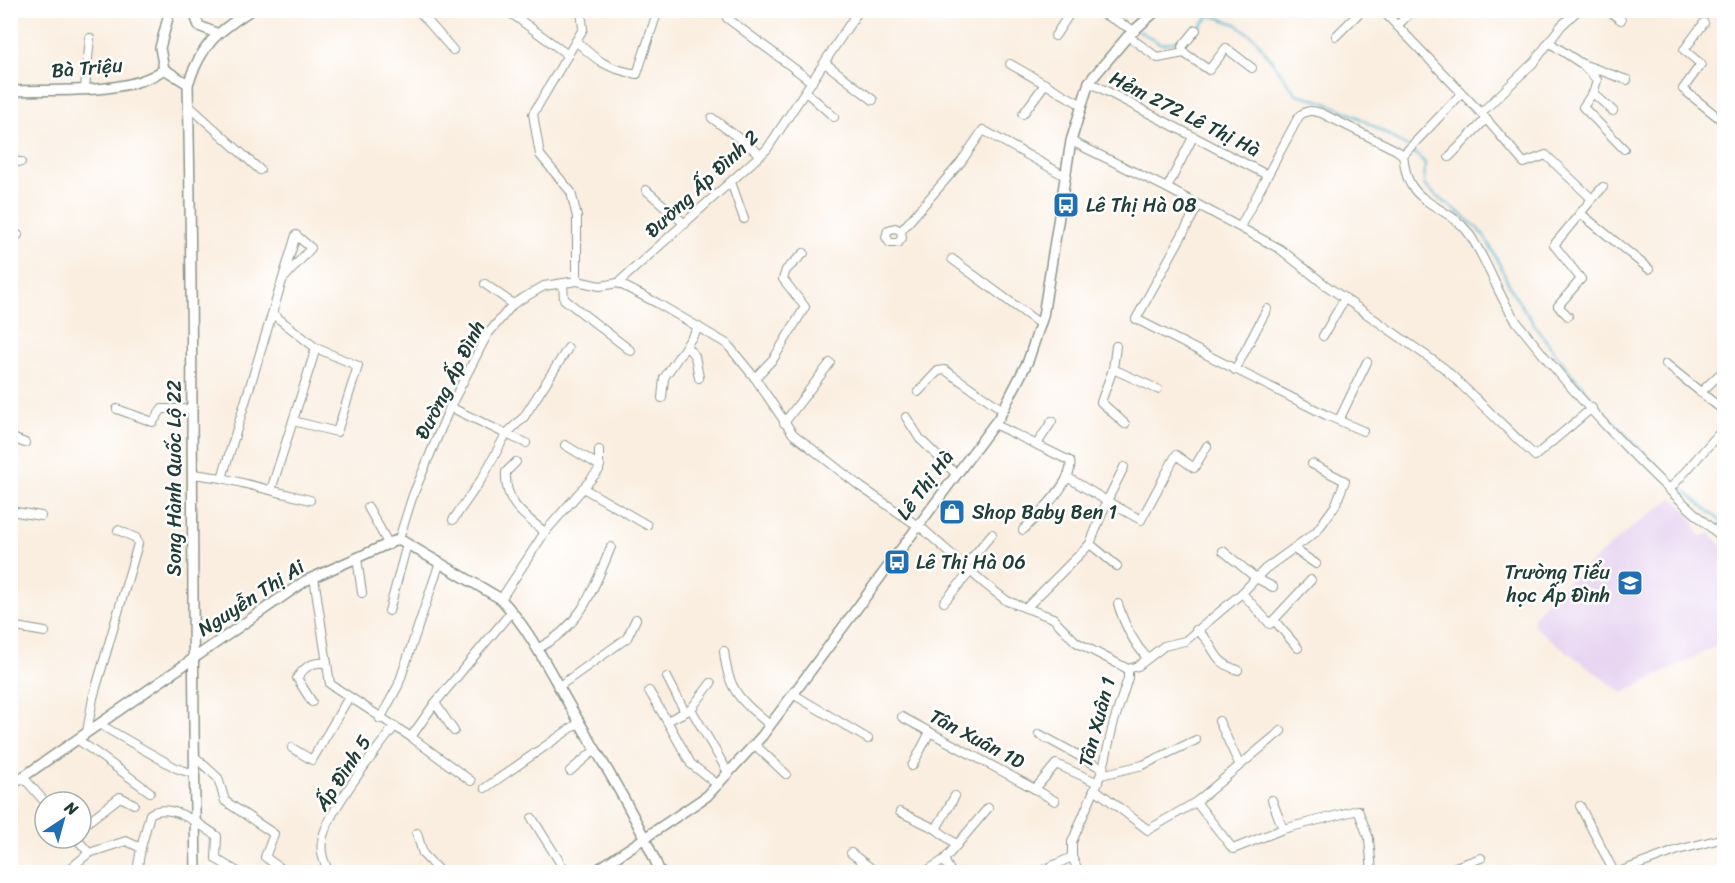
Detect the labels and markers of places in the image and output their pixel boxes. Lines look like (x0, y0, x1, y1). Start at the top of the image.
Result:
place label: Lê Thị Hà 08 (1086, 188, 1197, 223)
bus stop icon: Lê Thị Hà 08 (1051, 190, 1081, 220)
place label: Shop Baby Ben 1 (972, 495, 1117, 530)
shop icon: Shop Baby Ben 1 (937, 497, 967, 527)
place label: Lê Thị Hà 06 (916, 545, 1026, 580)
bus stop icon: Lê Thị Hà 06 (882, 547, 912, 577)
place label: Trường Tiểu học Ấp Đình (1505, 555, 1610, 613)
school or university icon: Trường Tiểu học Ấp Đình (1615, 568, 1645, 598)

